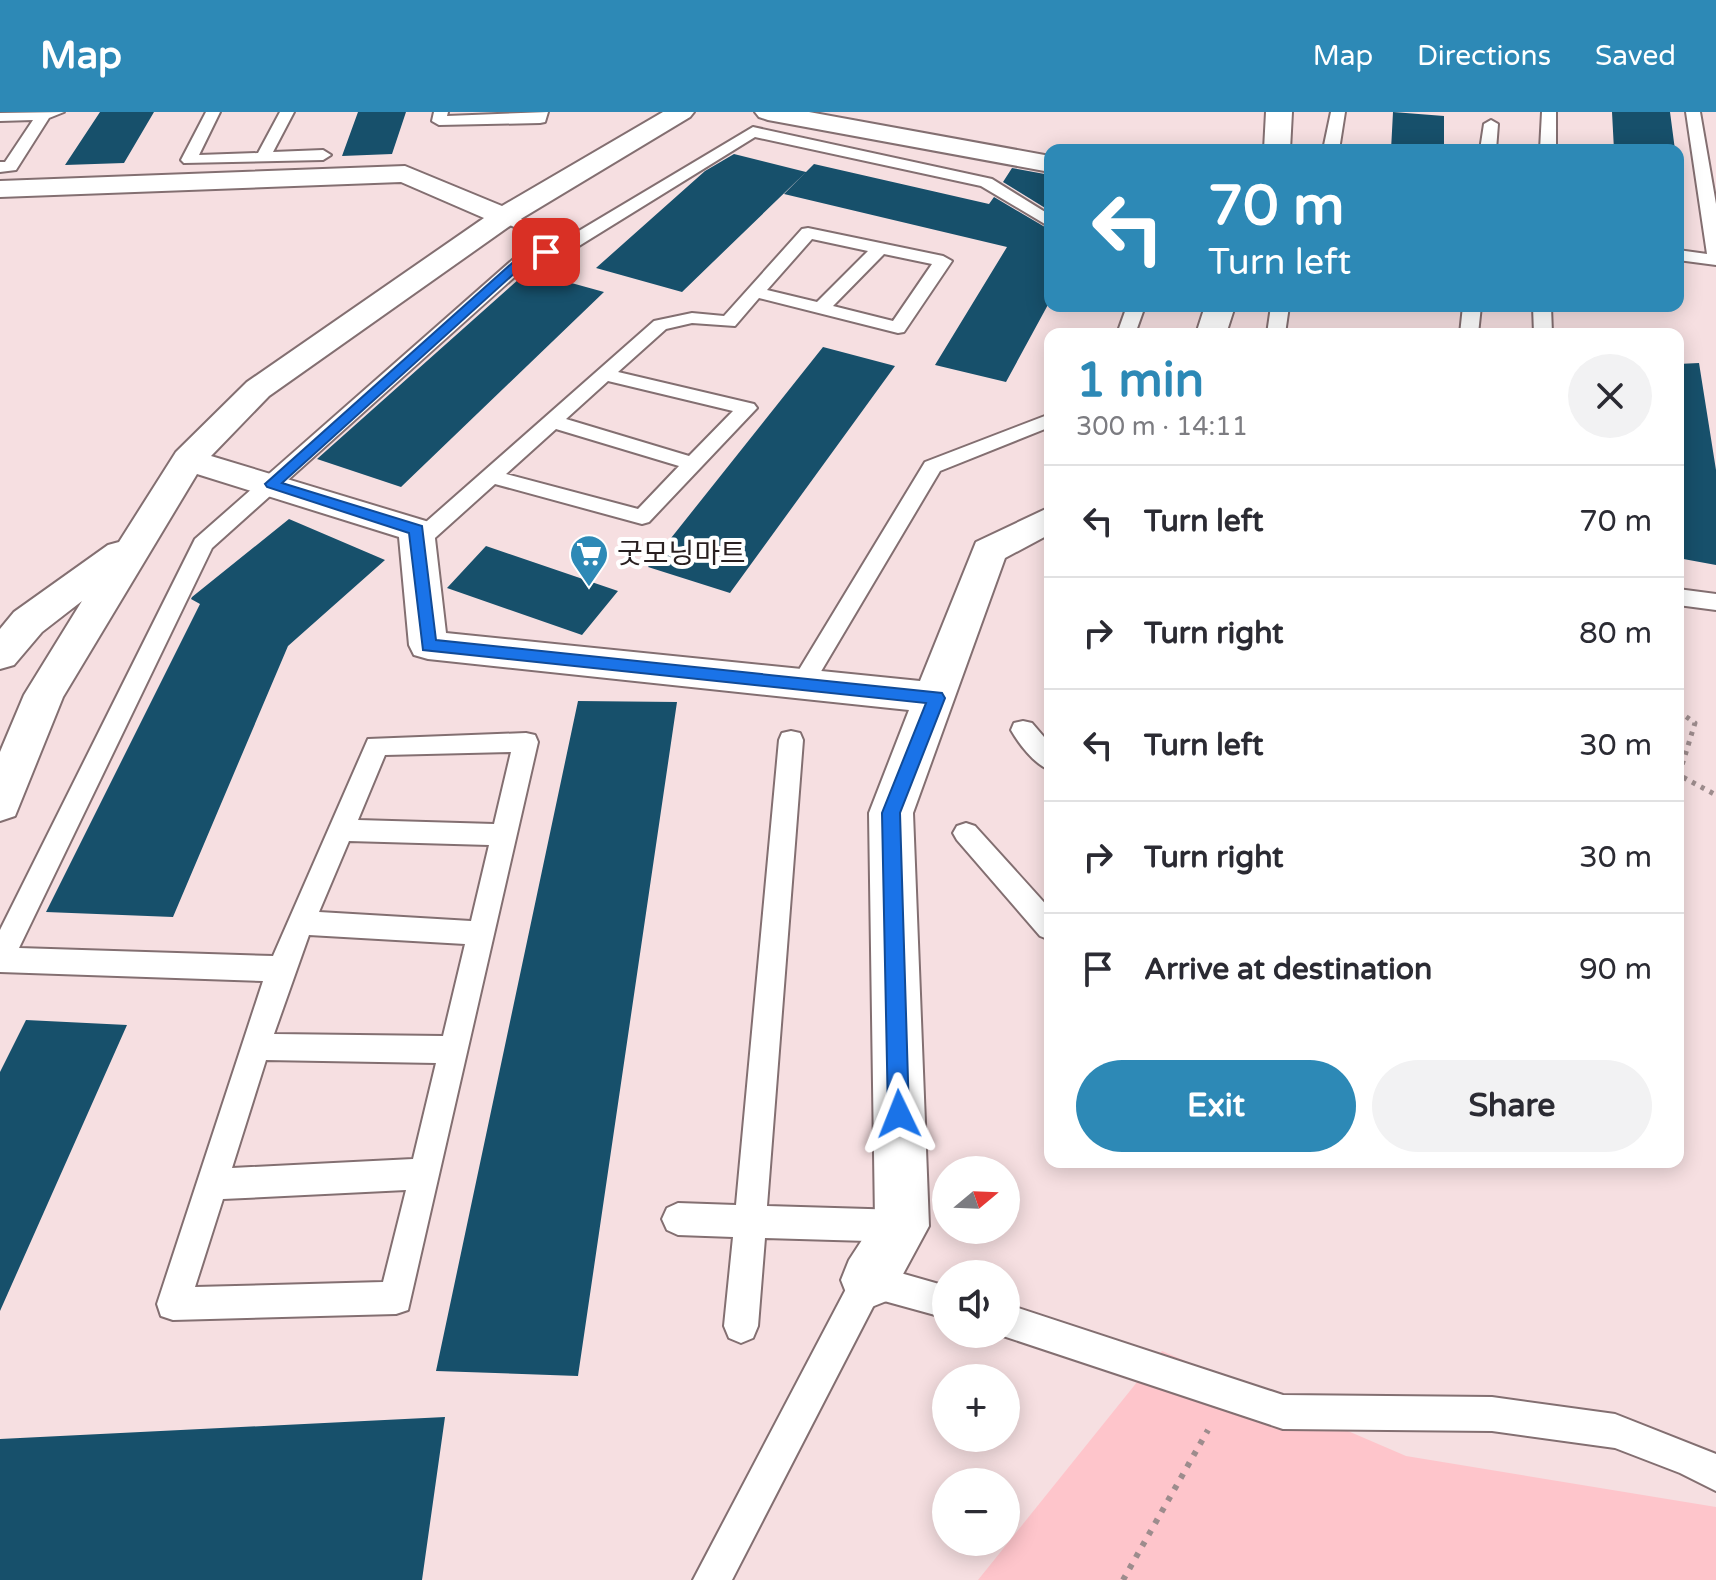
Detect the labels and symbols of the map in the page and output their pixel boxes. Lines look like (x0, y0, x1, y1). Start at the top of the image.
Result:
pin (512, 218, 580, 286)
supermarket icon: 굿모닝마트 (568, 533, 610, 588)
place label: 굿모닝마트 (617, 537, 746, 571)
position arrow (857, 1072, 941, 1156)
north arrow (932, 1156, 1020, 1244)

